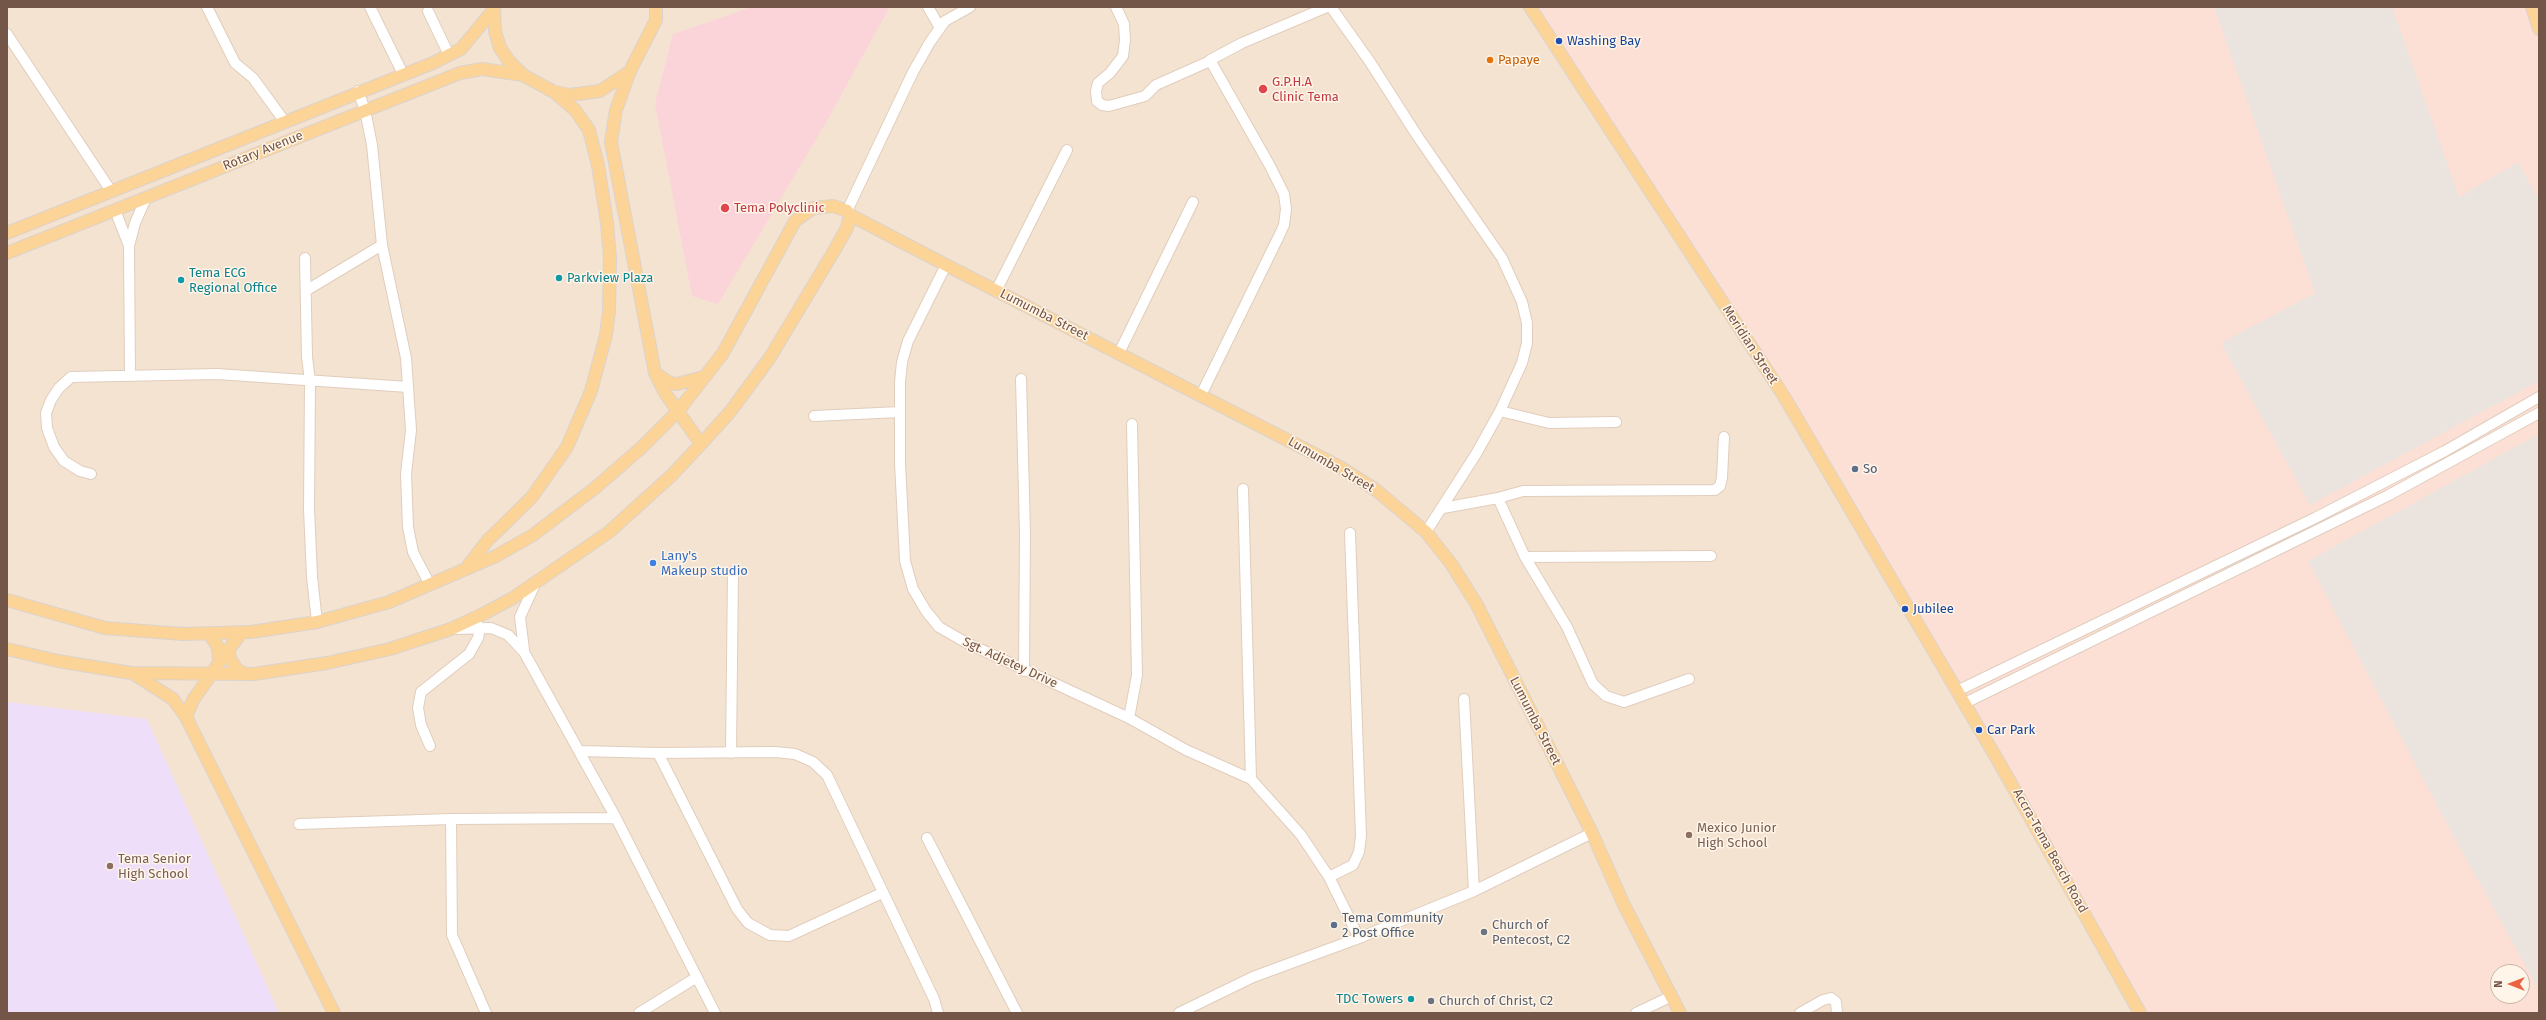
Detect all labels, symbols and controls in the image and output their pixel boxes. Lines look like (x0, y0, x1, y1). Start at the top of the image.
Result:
place label: Washing Bay (1567, 33, 1641, 49)
marker: Washing Bay (1554, 36, 1564, 46)
place label: Papaye (1498, 52, 1540, 68)
marker: Papaye (1485, 55, 1495, 65)
place label: G.P.H.A Clinic Tema (1272, 74, 1339, 105)
marker: G.P.H.A Clinic Tema (1257, 83, 1269, 95)
street label: Rotary Avenue (221, 128, 305, 174)
place label: Tema Polyclinic (734, 200, 825, 216)
marker: Tema Polyclinic (719, 202, 731, 214)
place label: Tema ECG Regional Office (189, 265, 277, 296)
place label: Parkview Plaza (567, 270, 653, 286)
marker: Parkview Plaza (554, 273, 564, 283)
marker: Tema ECG Regional Office (176, 275, 186, 285)
street label: Lumumba Street (997, 286, 1091, 344)
street label: Meridian Street (1719, 303, 1781, 387)
street label: Lumumba Street (1285, 434, 1377, 496)
place label: So (1863, 461, 1878, 477)
marker: So (1850, 464, 1860, 474)
place label: Lany's Makeup studio (661, 548, 748, 579)
marker: Lany's Makeup studio (648, 558, 658, 568)
place label: Jubilee (1913, 601, 1954, 617)
marker: Jubilee (1900, 604, 1910, 614)
street label: Sgt. Adjetey Drive (960, 634, 1060, 692)
street label: Lumumba Street (1506, 674, 1564, 768)
place label: Car Park (1987, 722, 2035, 738)
marker: Car Park (1974, 725, 1984, 735)
street label: Accra-Tema Beach Road (2009, 786, 2091, 916)
place label: Mexico Junior High School (1697, 820, 1776, 851)
marker: Mexico Junior High School (1684, 830, 1694, 840)
place label: Tema Senior High School (118, 851, 191, 882)
marker: Tema Senior High School (105, 861, 115, 871)
place label: Tema Community 2 Post Office (1342, 910, 1444, 941)
place label: Church of Pentecost, C2 (1492, 917, 1570, 948)
marker: Tema Community 2 Post Office (1329, 920, 1339, 930)
marker: Church of Pentecost, C2 (1479, 927, 1489, 937)
north arrow (2490, 964, 2530, 1004)
text: N (2492, 980, 2505, 988)
place label: TDC Towers (1336, 991, 1403, 1007)
place label: Church of Christ, C2 (1439, 993, 1553, 1009)
marker: TDC Towers (1406, 994, 1416, 1004)
marker: Church of Christ, C2 (1426, 996, 1436, 1006)

